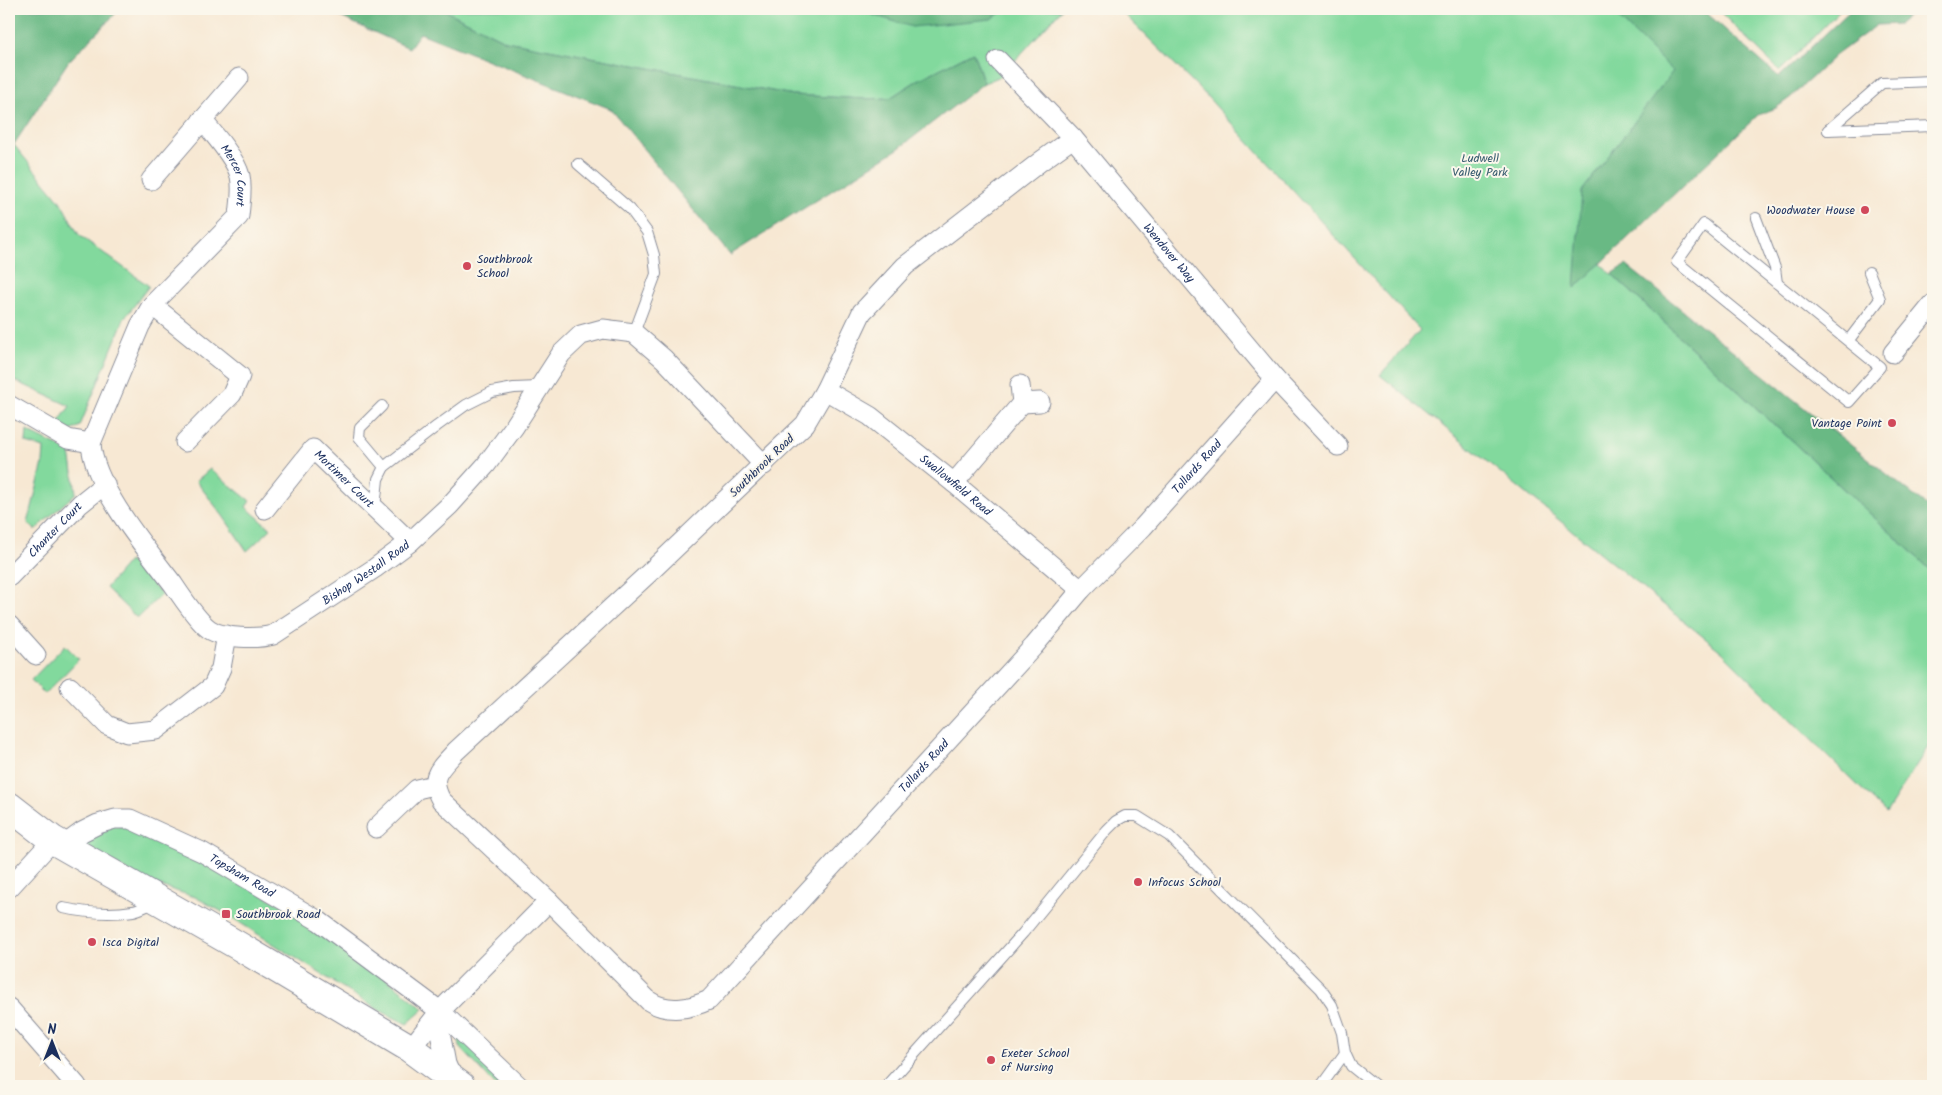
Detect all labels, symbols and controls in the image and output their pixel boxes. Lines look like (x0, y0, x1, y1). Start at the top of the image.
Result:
street label: Mercer Court (215, 140, 251, 208)
park label: Ludwell Valley Park (1452, 149, 1508, 182)
place label: Woodwater House (1766, 201, 1856, 220)
marker: Woodwater House (1859, 204, 1871, 216)
street label: Wendover Way (1139, 219, 1200, 287)
place label: Southbrook School (477, 250, 533, 283)
marker: Southbrook School (461, 260, 473, 272)
place label: Vantage Point (1812, 414, 1882, 433)
marker: Vantage Point (1886, 417, 1898, 429)
street label: Southbrook Road (725, 429, 800, 502)
street label: Tollards Road (1167, 435, 1227, 498)
street label: Mortimer Court (310, 445, 379, 513)
street label: Swallowfield Road (915, 449, 997, 521)
street label: Chanter Court (23, 497, 87, 562)
street label: Bishop Westall Road (318, 535, 415, 610)
street label: Tollards Road (894, 734, 954, 797)
street label: Topsham Road (206, 849, 279, 903)
place label: Infocus School (1148, 873, 1221, 892)
marker: Infocus School (1132, 876, 1144, 888)
place label: Southbrook Road (236, 905, 321, 924)
marker: Southbrook Road (220, 908, 232, 920)
place label: Isca Digital (102, 933, 159, 952)
marker: Isca Digital (86, 936, 98, 948)
north arrow (28, 1018, 78, 1068)
text: N (48, 1019, 57, 1041)
place label: Exeter School of Nursing (1001, 1044, 1069, 1077)
marker: Exeter School of Nursing (985, 1054, 997, 1066)

